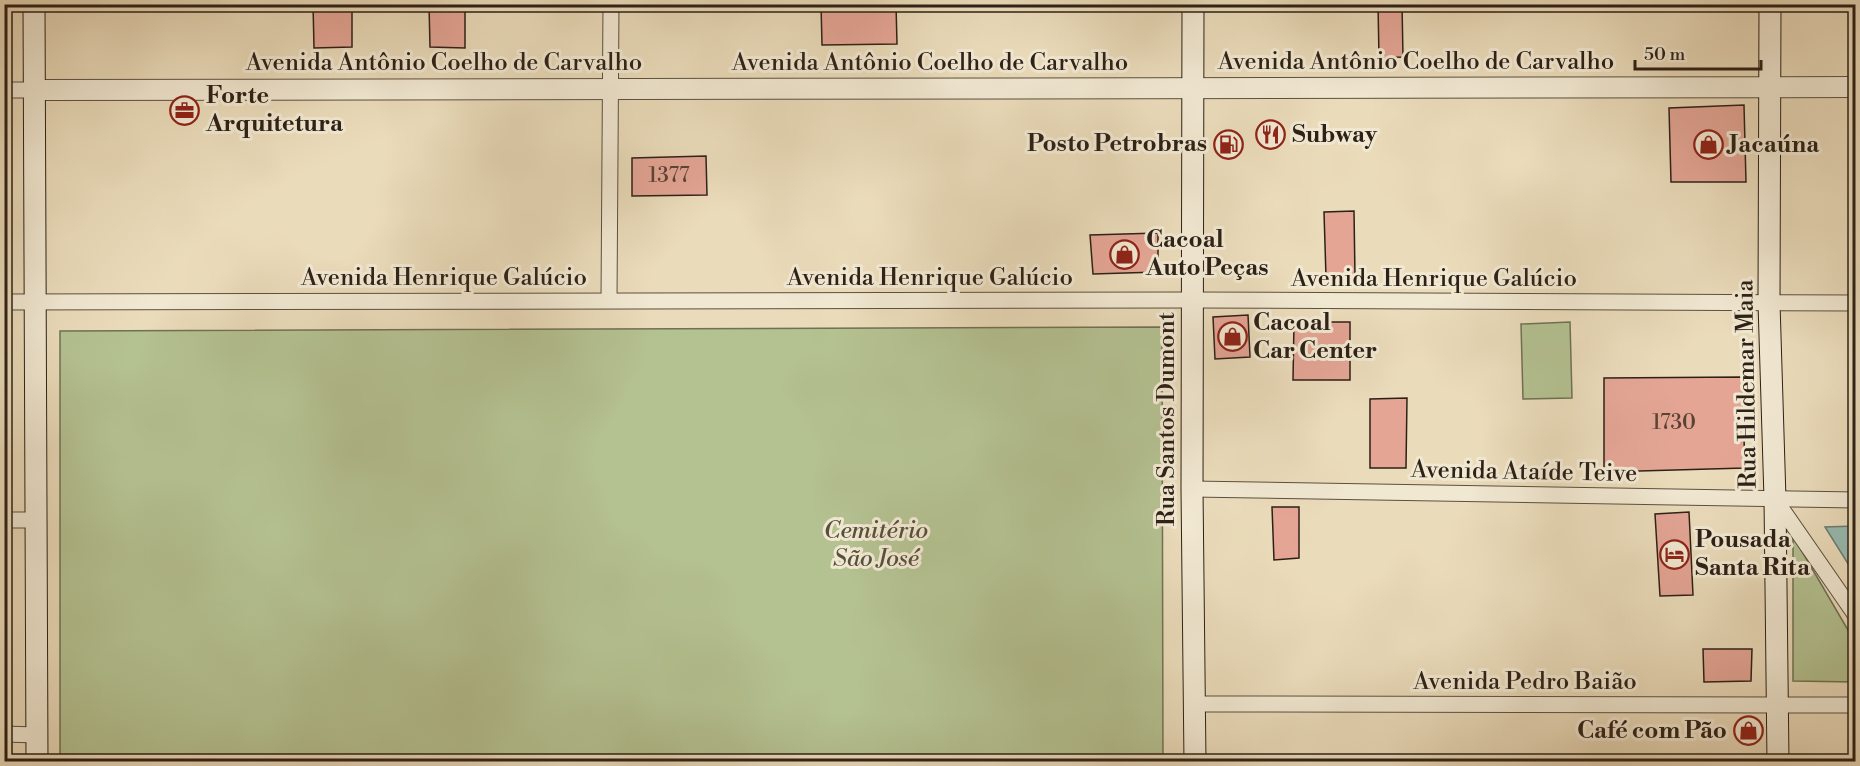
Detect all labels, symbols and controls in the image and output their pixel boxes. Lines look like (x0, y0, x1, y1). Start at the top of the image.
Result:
scale bar (1635, 33, 1761, 71)
text: 50 m (1644, 43, 1686, 66)
street label: Avenida Antônio Coelho de Carvalho (1217, 47, 1614, 77)
street label: Avenida Antônio Coelho de Carvalho (245, 48, 642, 78)
street label: Avenida Antônio Coelho de Carvalho (731, 48, 1128, 78)
place label: Forte Arquitetura (205, 81, 344, 139)
office icon: Forte Arquitetura (169, 94, 201, 126)
restaurant icon: Subway (1255, 119, 1287, 151)
place label: Subway (1292, 120, 1378, 150)
fuel station icon: Posto Petrobras (1212, 128, 1244, 160)
place label: Posto Petrobras (1027, 129, 1207, 159)
shop icon: Jacaúna (1692, 129, 1724, 161)
place label: Jacaúna (1726, 130, 1820, 160)
house number: 1377 (648, 163, 690, 189)
place label: Cacoal Auto Peças (1145, 225, 1269, 283)
shop icon: Cacoal Auto Peças (1109, 238, 1141, 270)
street label: Avenida Henrique Galúcio (300, 263, 587, 293)
street label: Avenida Henrique Galúcio (786, 263, 1073, 293)
street label: Avenida Henrique Galúcio (1290, 264, 1577, 294)
street label: Rua Hildemar Maia (1730, 278, 1764, 489)
place label: Cacoal Car Center (1253, 308, 1377, 366)
street label: Rua Santos Dumont (1152, 311, 1182, 526)
shop icon: Cacoal Car Center (1216, 321, 1248, 353)
house number: 1730 (1652, 410, 1696, 436)
street label: Avenida Ataíde Teive (1410, 455, 1637, 489)
park label: Cemitério São José (824, 516, 928, 574)
place label: Pousada Santa Rita (1695, 525, 1811, 583)
hotel icon: Pousada Santa Rita (1658, 538, 1690, 570)
street label: Avenida Pedro Baião (1412, 667, 1637, 697)
shop icon: Café com Pão (1732, 715, 1764, 747)
place label: Café com Pão (1577, 716, 1727, 746)

